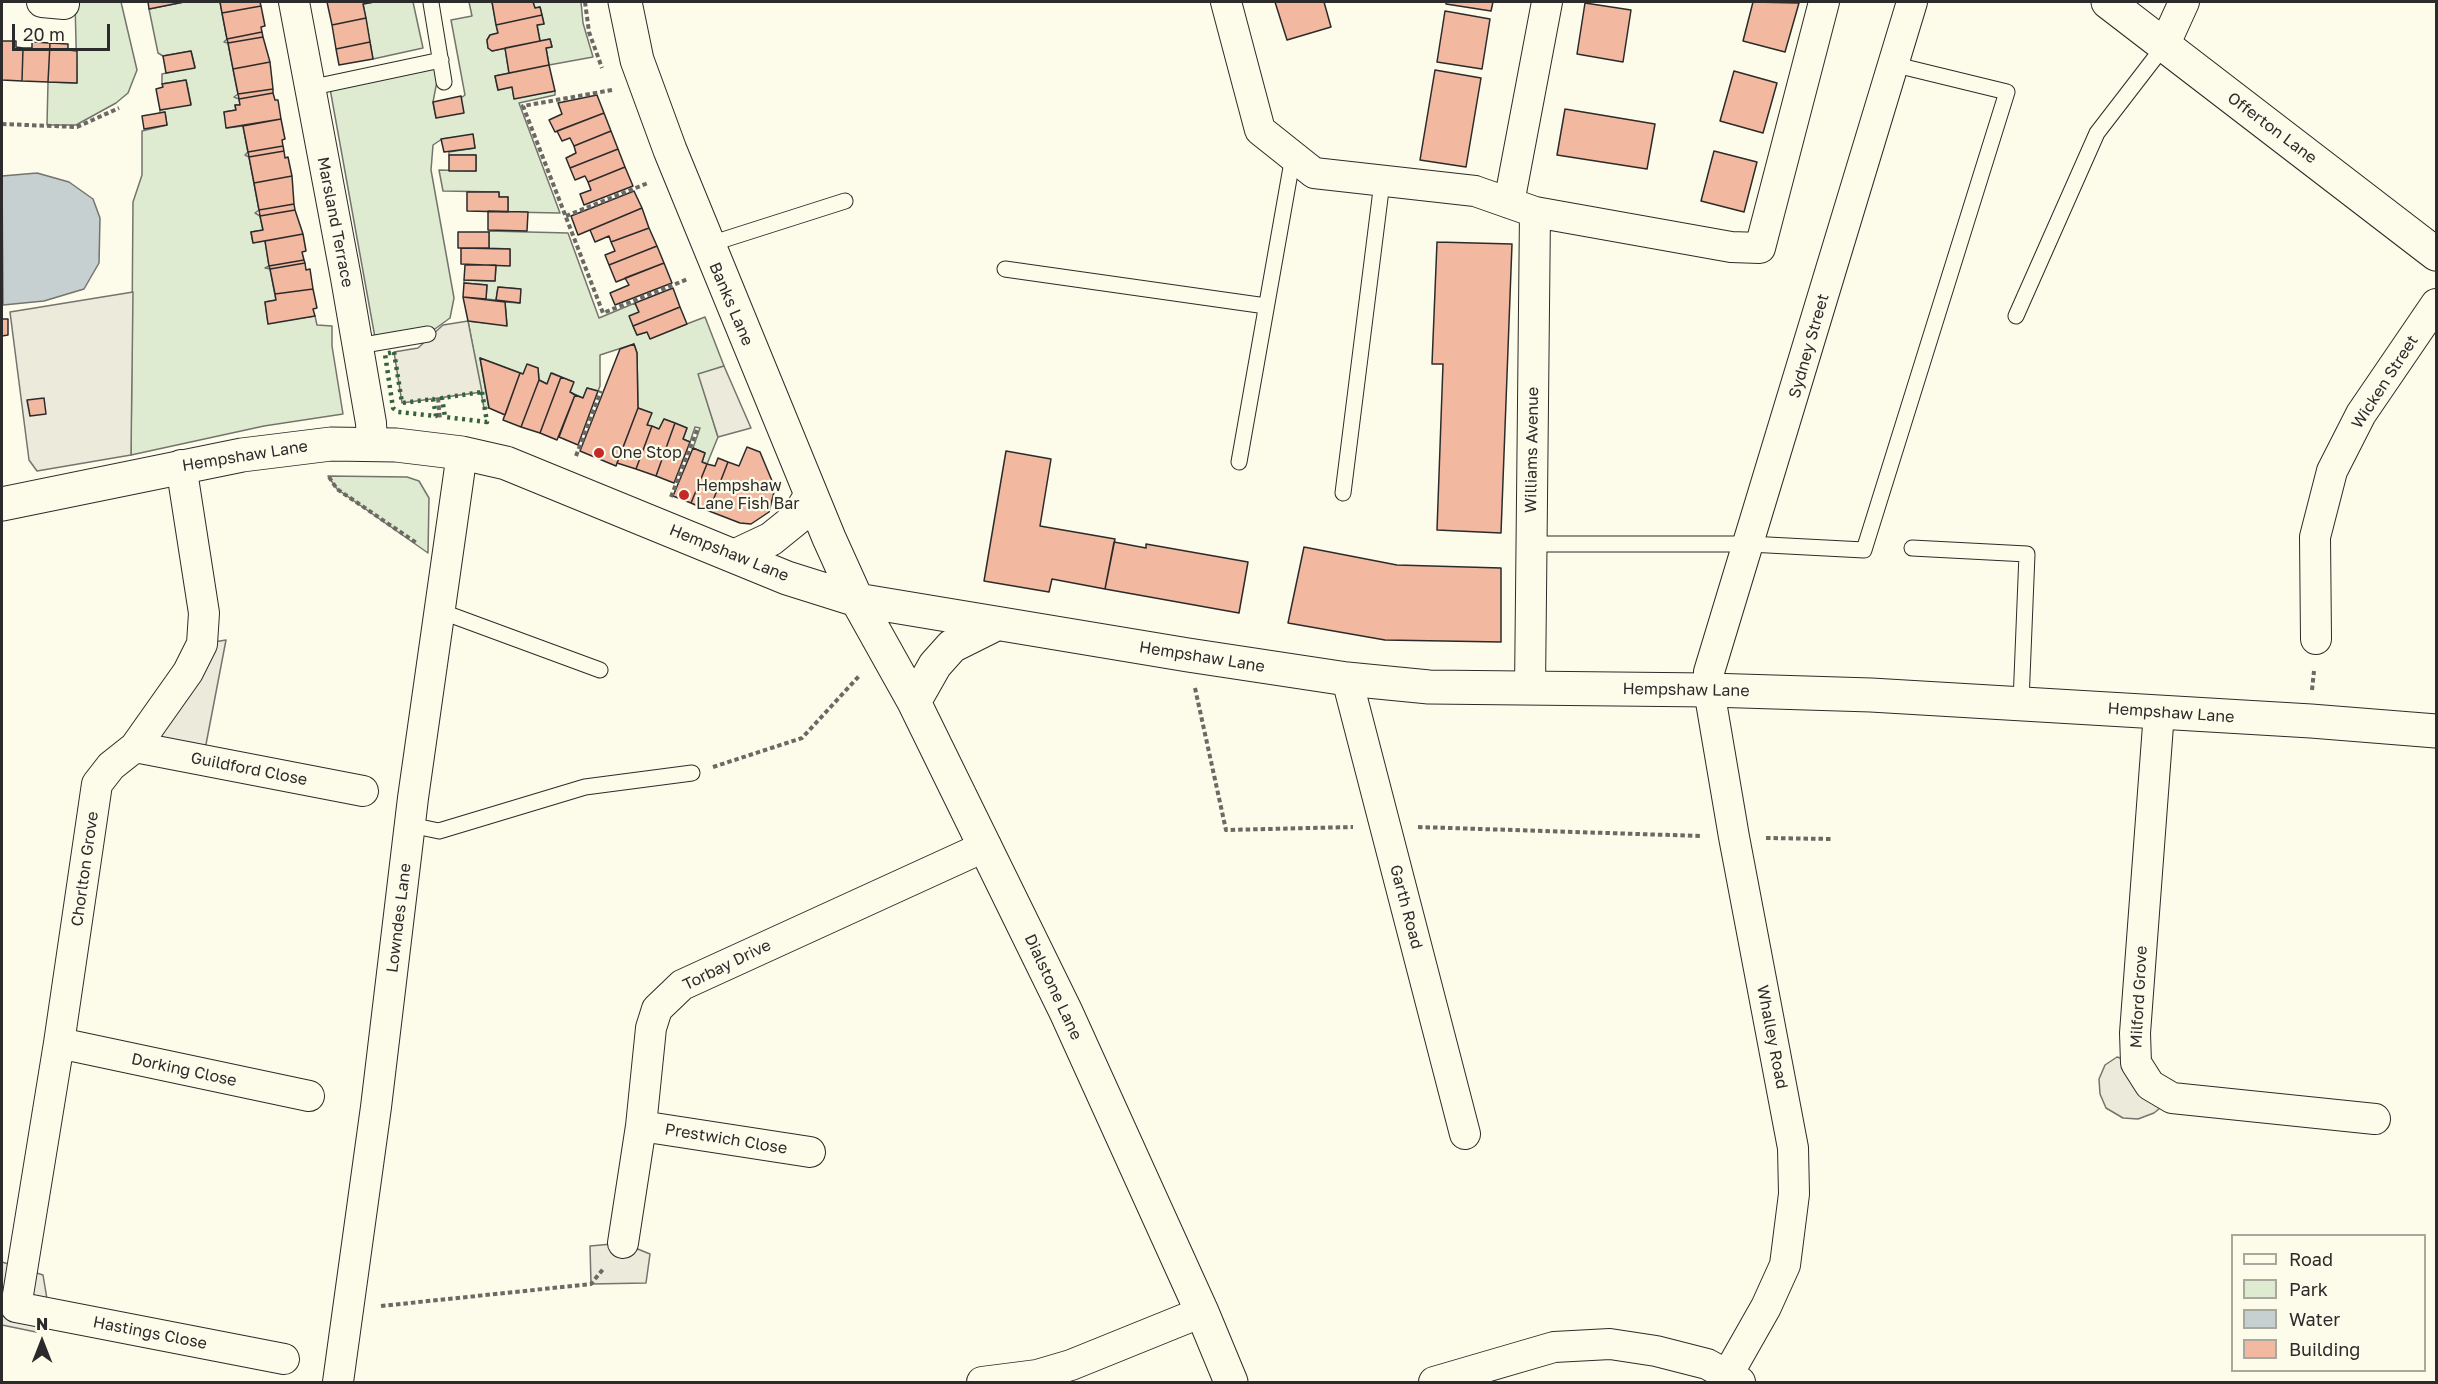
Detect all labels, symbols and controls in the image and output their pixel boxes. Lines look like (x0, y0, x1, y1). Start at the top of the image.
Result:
scale bar (15, 12, 112, 50)
text: 20 m (23, 23, 65, 45)
street label: Offerton Lane (2224, 88, 2320, 168)
street label: Marsland Terrace (313, 155, 357, 289)
street label: Banks Lane (705, 259, 757, 349)
street label: Sydney Street (1785, 292, 1833, 400)
street label: Wicken Street (2348, 332, 2422, 432)
street label: Williams Avenue (1521, 387, 1543, 513)
street label: Hempshaw Lane (181, 437, 309, 475)
place label: One Stop (611, 443, 682, 463)
marker: One Stop (592, 446, 606, 460)
place label: Hempshaw Lane Fish Bar (696, 476, 800, 514)
marker: Hempshaw Lane Fish Bar (677, 488, 691, 502)
street label: Hempshaw Lane (667, 520, 791, 586)
street label: Hempshaw Lane (1138, 638, 1266, 676)
street label: Hempshaw Lane (1622, 679, 1750, 701)
street label: Hempshaw Lane (2107, 699, 2235, 727)
street label: Guildford Close (189, 748, 309, 790)
street label: Chorlton Grove (67, 810, 103, 928)
street label: Lowndes Lane (383, 862, 415, 974)
street label: Garth Road (1386, 863, 1426, 951)
street label: Dialstone Lane (1020, 931, 1086, 1043)
street label: Torbay Drive (680, 935, 774, 995)
street label: Milford Grove (2127, 945, 2151, 1049)
street label: Whalley Road (1753, 983, 1791, 1091)
street label: Dorking Close (130, 1049, 238, 1091)
street label: Prestwich Close (663, 1120, 789, 1158)
legend (2231, 1234, 2426, 1372)
text: Road (2289, 1248, 2333, 1270)
text: Park (2289, 1278, 2328, 1300)
text: Water (2289, 1308, 2340, 1330)
north arrow (12, 1312, 72, 1372)
street label: Hastings Close (91, 1313, 209, 1353)
text: N (36, 1314, 48, 1334)
text: Building (2289, 1338, 2360, 1360)

